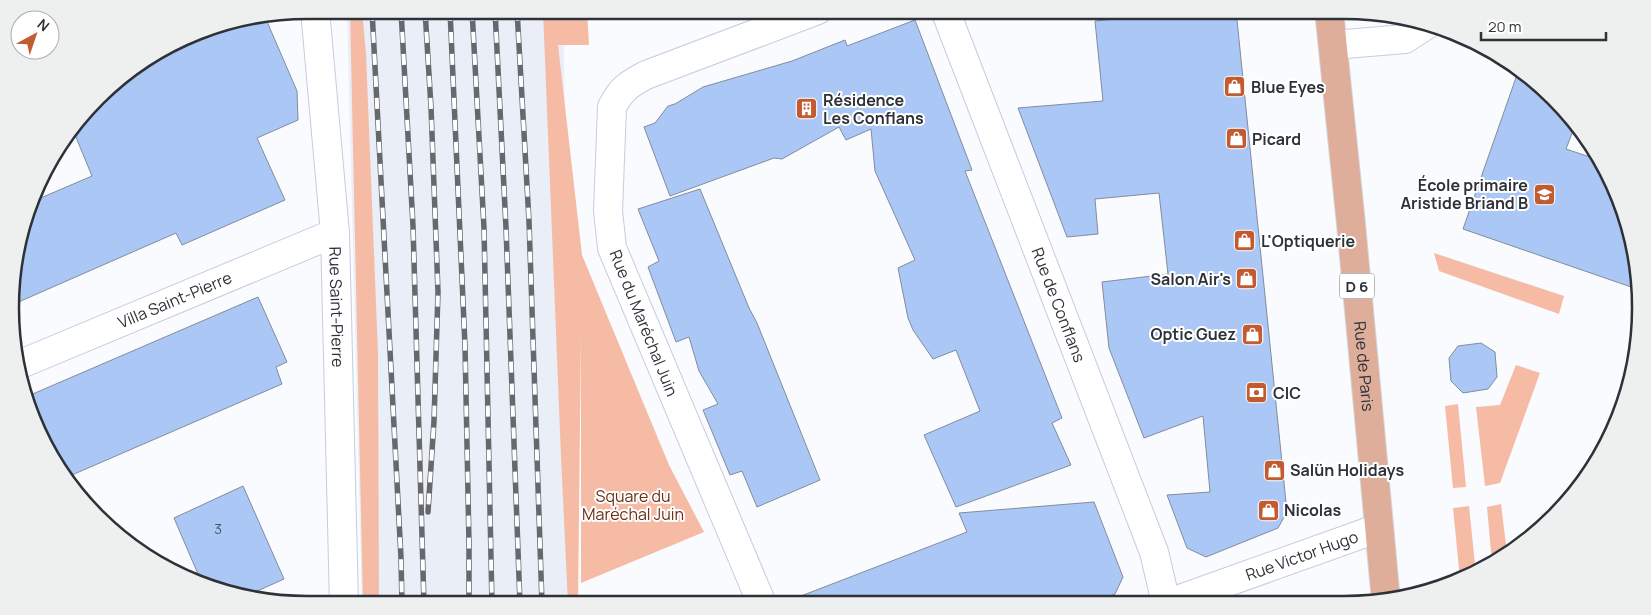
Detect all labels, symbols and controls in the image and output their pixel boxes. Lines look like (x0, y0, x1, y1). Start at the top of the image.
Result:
north arrow (10, 10, 60, 60)
scale bar (1481, 10, 1606, 42)
text: N (34, 14, 54, 35)
text: 20 m (1488, 16, 1521, 37)
shop icon: Blue Eyes (1223, 75, 1247, 99)
place label: Blue Eyes (1251, 76, 1325, 98)
place label: Résidence Les Conflans (823, 89, 924, 129)
building icon: Résidence Les Conflans (795, 97, 819, 121)
shop icon: Picard (1224, 127, 1248, 151)
place label: Picard (1252, 128, 1301, 150)
place label: École primaire Aristide Briand B (1400, 174, 1528, 214)
school or university icon: École primaire Aristide Briand B (1532, 182, 1556, 206)
shop icon: L'Optiquerie (1233, 229, 1257, 253)
place label: L'Optiquerie (1261, 230, 1355, 252)
street label: Rue de Conflans (1027, 244, 1091, 365)
street label: Rue Saint-Pierre (324, 246, 349, 368)
street label: Rue du Maréchal Juin (605, 246, 683, 400)
street label: Villa Saint-Pierre (114, 266, 235, 333)
shop icon: Salon Air's (1235, 267, 1259, 291)
place label: Salon Air's (1151, 268, 1231, 290)
road number: D 6 (1340, 274, 1374, 298)
street label: Rue de Paris (1349, 320, 1379, 412)
shop icon: Optic Guez (1240, 322, 1264, 346)
place label: Optic Guez (1150, 323, 1236, 345)
bank icon: CIC (1245, 381, 1269, 405)
place label: CIC (1273, 382, 1301, 404)
shop icon: Salün Holidays (1262, 458, 1286, 482)
place label: Salün Holidays (1290, 459, 1404, 481)
park label: Square du Maréchal Juin (582, 485, 684, 525)
shop icon: Nicolas (1256, 498, 1280, 522)
place label: Nicolas (1284, 499, 1342, 521)
house number: 3 (214, 519, 222, 538)
street label: Rue Victor Hugo (1242, 525, 1361, 586)

